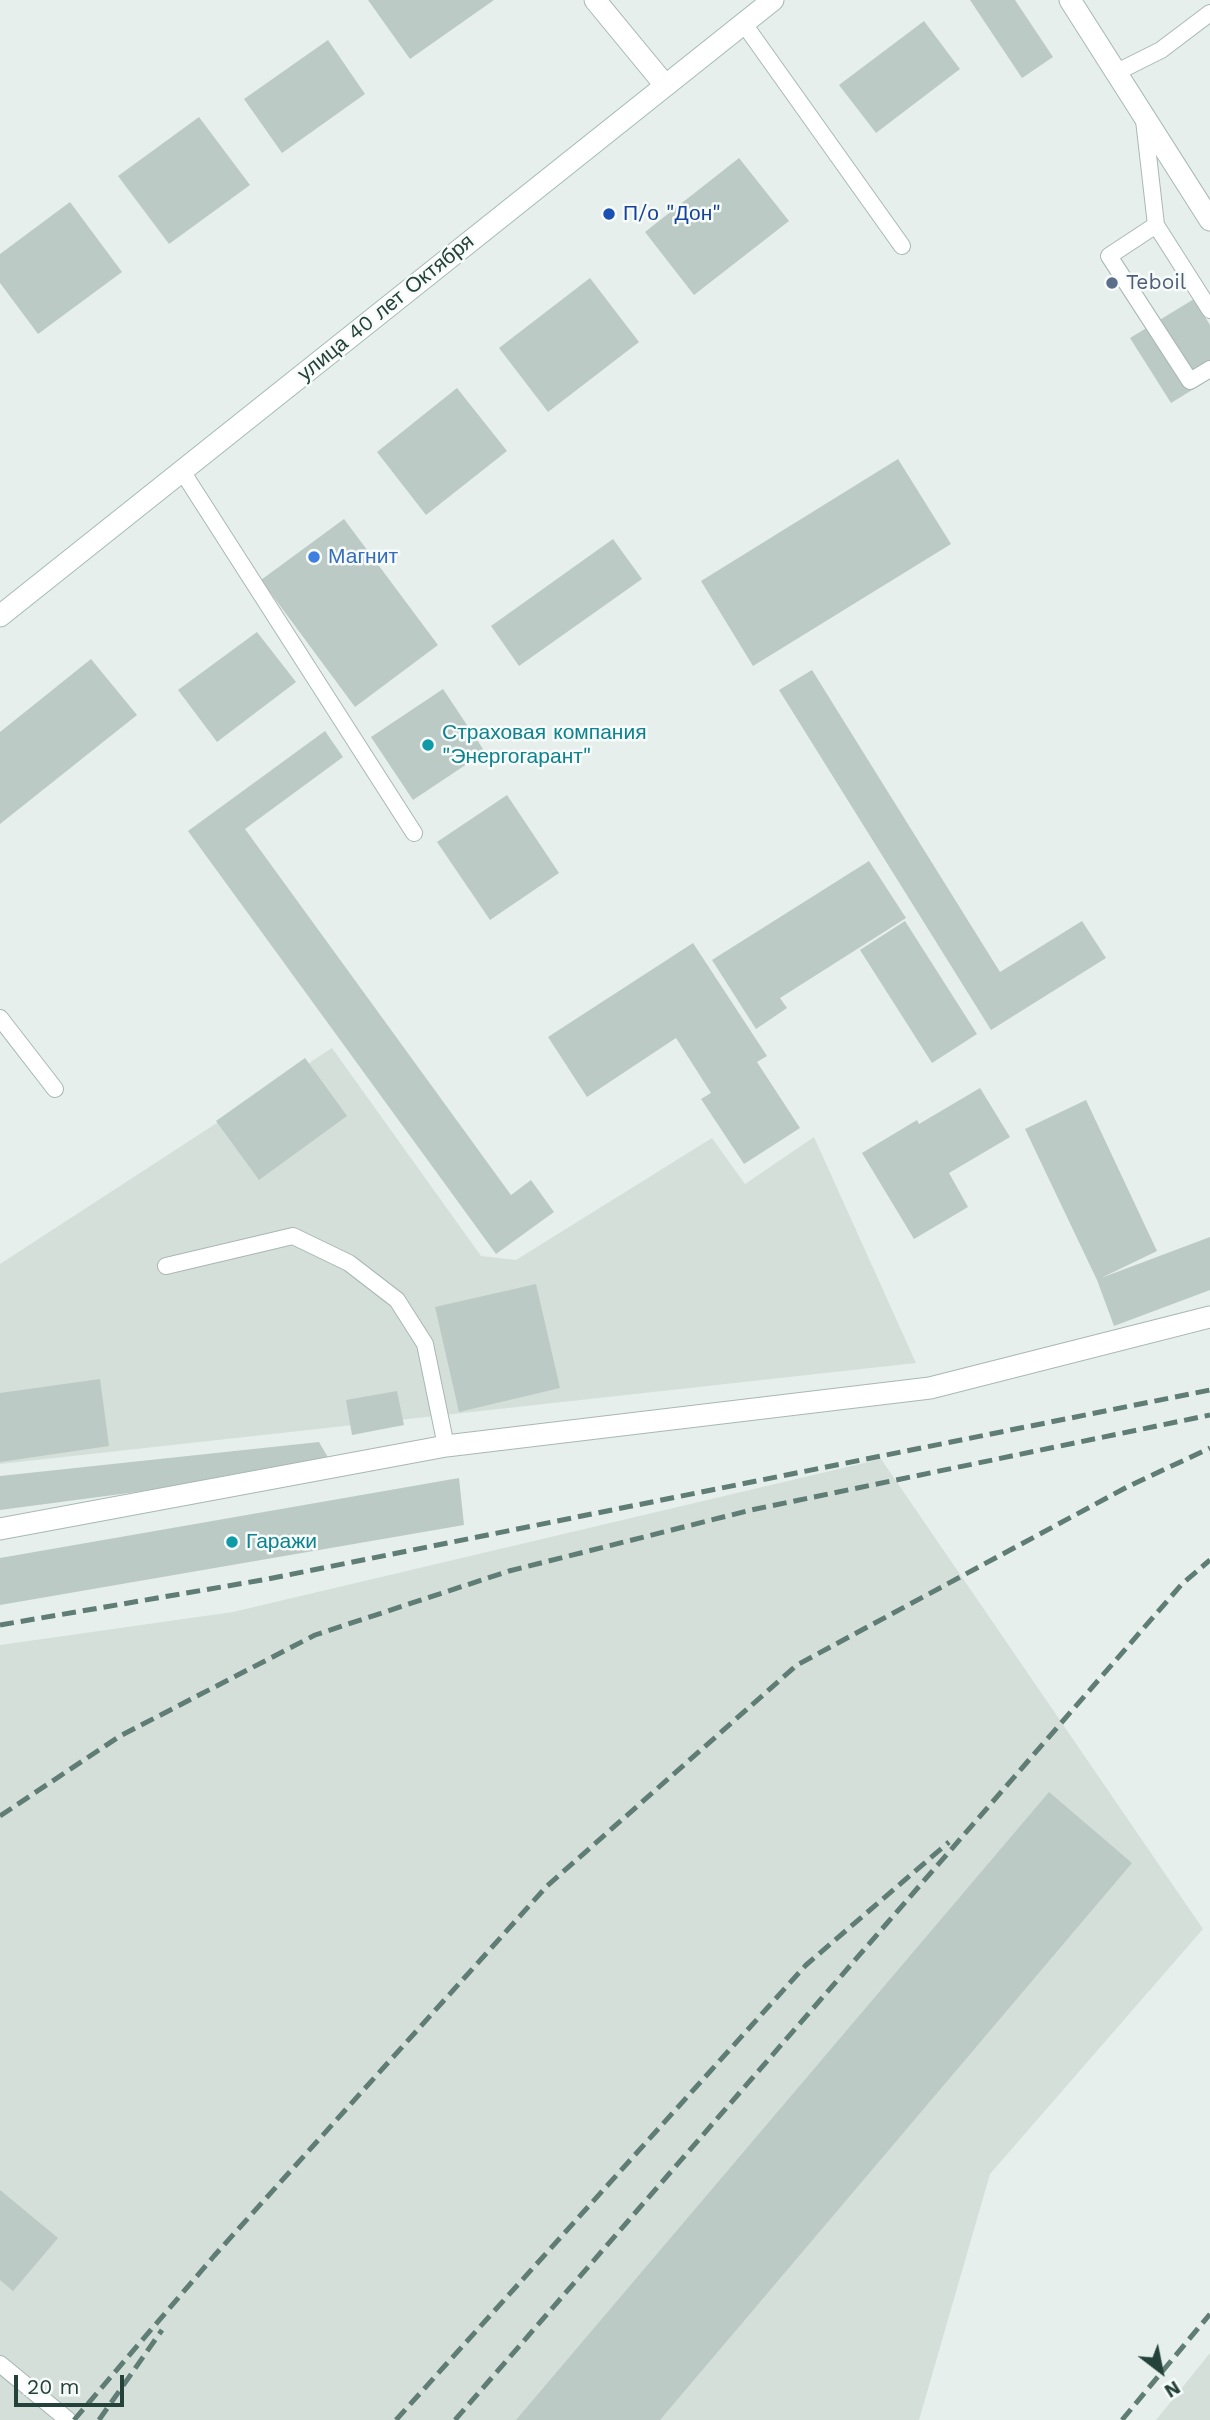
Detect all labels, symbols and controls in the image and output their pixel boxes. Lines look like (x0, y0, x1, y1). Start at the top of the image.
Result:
place label: П/о "Дон" (623, 201, 721, 227)
marker: П/о "Дон" (601, 206, 617, 222)
street label: улица 40 лет Октября (293, 229, 479, 387)
place label: Teboil (1126, 270, 1186, 296)
marker: Teboil (1104, 275, 1120, 291)
place label: Магнит (328, 544, 398, 570)
marker: Магнит (306, 549, 322, 565)
place label: Страховая компания "Энергогарант" (442, 720, 647, 770)
marker: Страховая компания "Энергогарант" (420, 737, 436, 753)
place label: Гаражи (246, 1529, 317, 1555)
marker: Гаражи (224, 1534, 240, 1550)
north arrow (1126, 2336, 1196, 2406)
scale bar (18, 2360, 128, 2404)
text: 20 m (27, 2374, 79, 2399)
text: N (1160, 2376, 1184, 2403)

